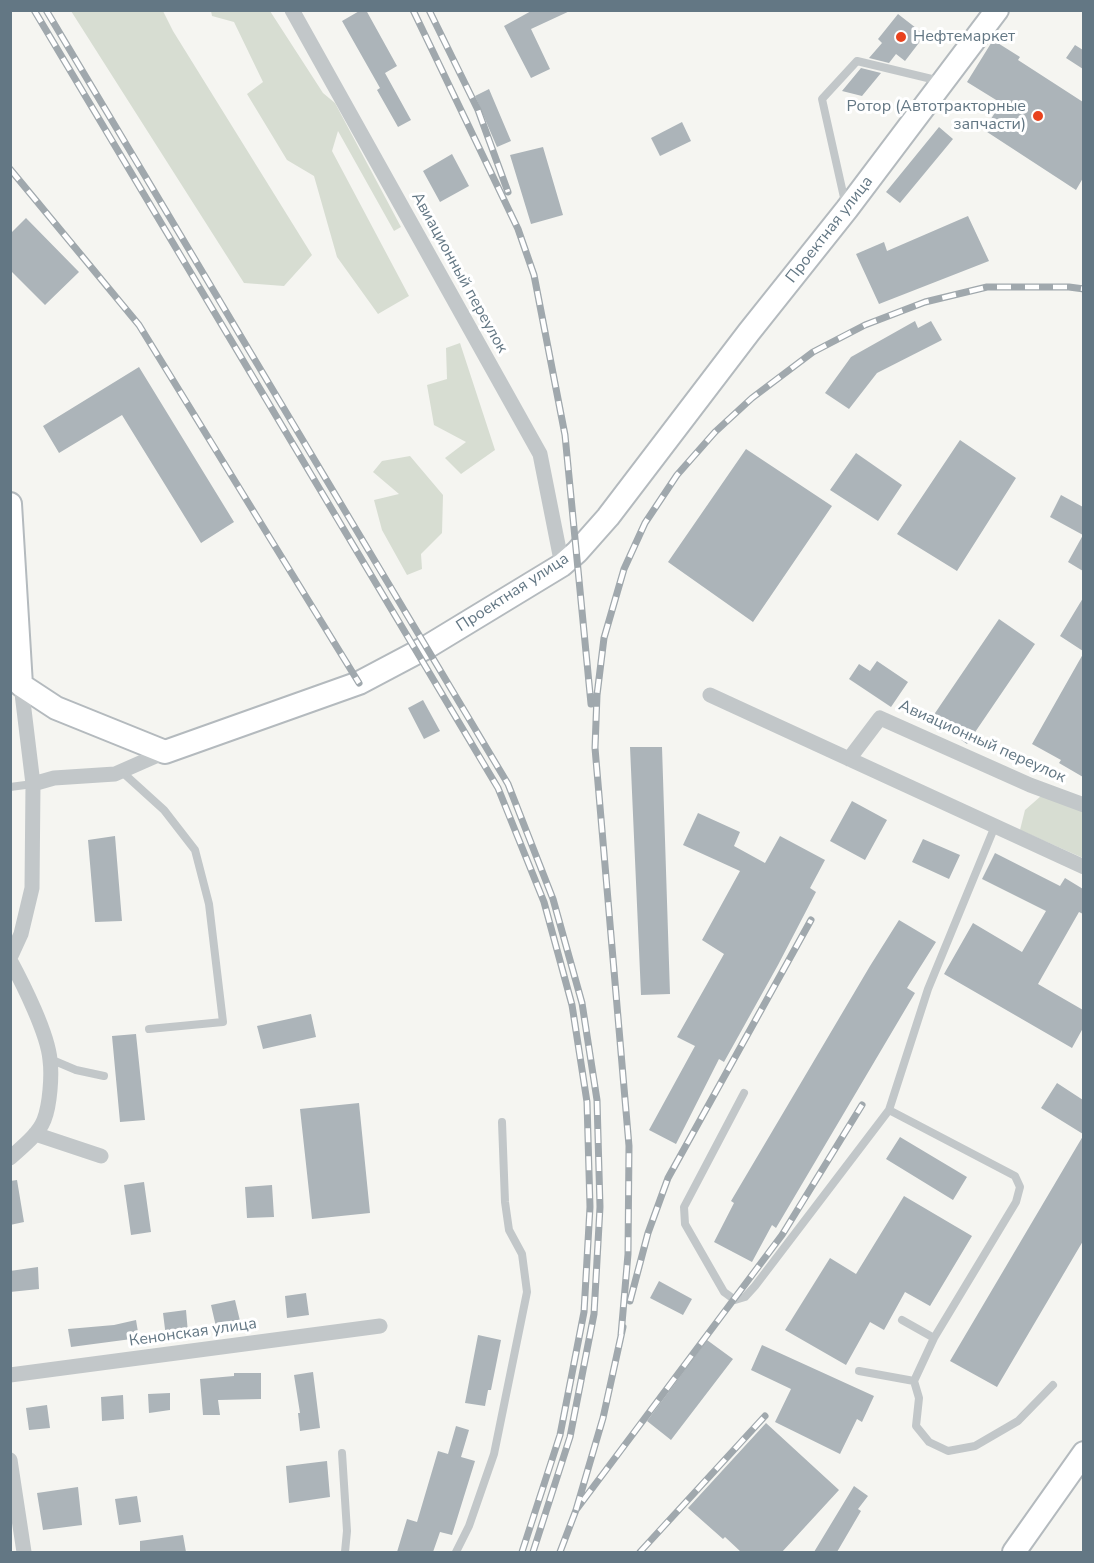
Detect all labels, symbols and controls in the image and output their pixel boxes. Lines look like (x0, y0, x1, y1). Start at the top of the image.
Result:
place label: Нефтемаркет (913, 27, 1015, 47)
marker: Нефтемаркет (894, 30, 908, 44)
place label: Ротор (Автотракторные запчасти) (847, 97, 1026, 135)
marker: Ротор (Автотракторные запчасти) (1031, 109, 1045, 123)
street label: Проектная улица (782, 173, 878, 287)
street label: Авиационный переулок (407, 189, 511, 357)
street label: Проектная улица (453, 549, 573, 637)
street label: Авиационный переулок (895, 696, 1069, 788)
street label: Кенонская улица (128, 1315, 258, 1351)

